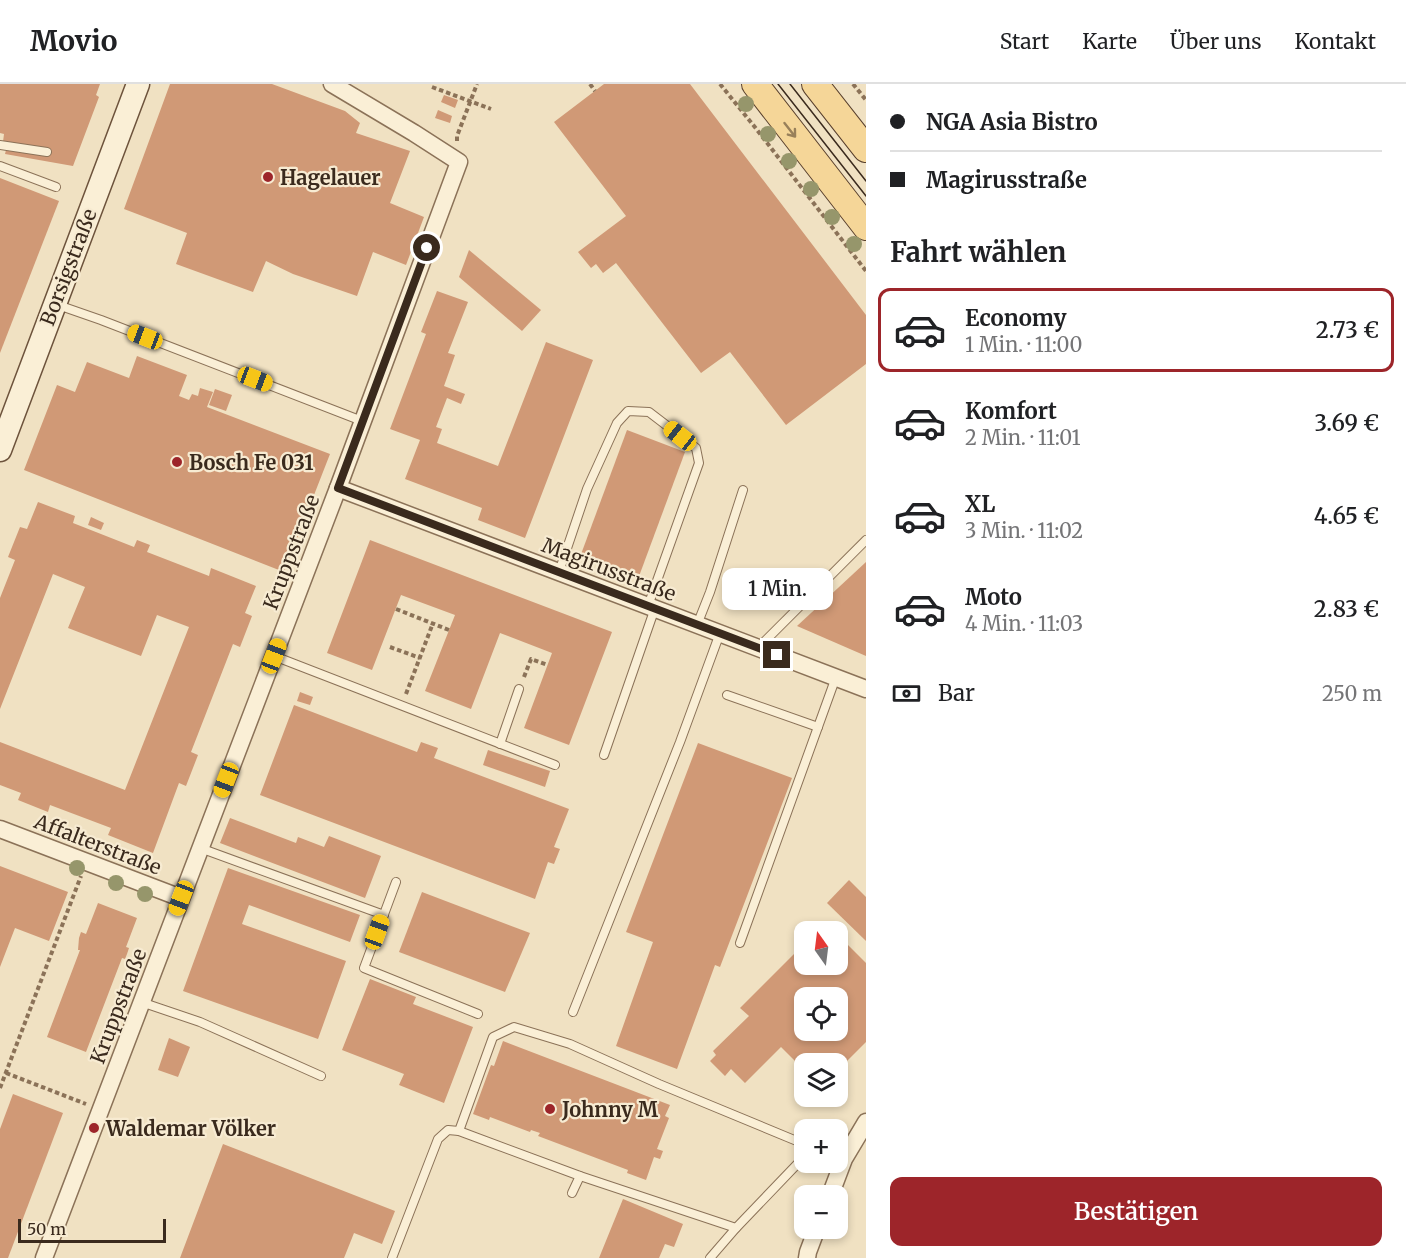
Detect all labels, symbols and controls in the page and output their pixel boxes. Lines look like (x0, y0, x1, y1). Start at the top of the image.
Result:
text: Movio (30, 23, 117, 59)
text: Start (1000, 28, 1049, 55)
text: Karte (1082, 28, 1137, 55)
text: Über uns (1170, 28, 1261, 55)
text: Kontakt (1294, 28, 1376, 55)
text: NGA Asia Bistro (926, 108, 1098, 136)
one-way arrow (784, 122, 797, 138)
place label: Hagelauer (280, 165, 381, 190)
text: Magirusstraße (926, 166, 1087, 194)
marker: Hagelauer (261, 170, 275, 184)
street label: Borsigstraße (34, 205, 102, 329)
route start (413, 234, 440, 261)
text: Fahrt wählen (890, 235, 1066, 269)
icon: car (893, 303, 947, 357)
text: Economy (965, 304, 1066, 332)
text: 2.73 € (1316, 316, 1379, 344)
car (125, 322, 165, 352)
text: 1 Min. · 11:00 (965, 332, 1083, 357)
car (235, 364, 275, 394)
icon: car (893, 396, 947, 450)
text: Komfort (965, 397, 1057, 425)
text: 3.69 € (1314, 409, 1379, 437)
car (660, 418, 700, 454)
text: 2 Min. · 11:01 (965, 425, 1081, 450)
place label: Bosch Fe 031 (189, 450, 314, 475)
marker: Bosch Fe 031 (170, 455, 184, 469)
icon: car (893, 489, 947, 543)
text: XL (965, 490, 995, 518)
street label: Kruppstraße (258, 491, 324, 613)
text: 4.65 € (1314, 502, 1379, 530)
text: 3 Min. · 11:02 (965, 518, 1083, 543)
street label: Magirusstraße (538, 532, 680, 606)
callout: 1 Min. (722, 568, 832, 610)
text: 1 Min. (748, 576, 807, 601)
icon: car (893, 582, 947, 636)
text: Moto (965, 583, 1022, 611)
text: 2.83 € (1314, 595, 1379, 623)
text: 4 Min. · 11:03 (965, 611, 1083, 636)
car (259, 636, 289, 676)
route end (763, 641, 790, 668)
icon: cash (890, 677, 923, 710)
text: Bar (938, 679, 975, 707)
text: 250 m (1322, 681, 1382, 706)
car (211, 760, 241, 800)
street label: Affalterstraße (30, 808, 165, 880)
car (166, 878, 196, 918)
car (362, 912, 392, 952)
north arrow (794, 921, 848, 975)
map controls (794, 921, 848, 1239)
street label: Kruppstraße (85, 945, 151, 1067)
button: locate (794, 987, 848, 1041)
button: layers (794, 1053, 848, 1107)
place label: Johnny M (561, 1097, 659, 1122)
marker: Johnny M (543, 1102, 557, 1116)
place label: Waldemar Völker (105, 1116, 276, 1141)
button: + (794, 1119, 848, 1173)
marker: Waldemar Völker (87, 1121, 101, 1135)
button: Bestätigen (890, 1177, 1382, 1246)
button: − (794, 1185, 848, 1239)
scale bar (18, 1216, 166, 1244)
text: 50 m (27, 1219, 66, 1239)

